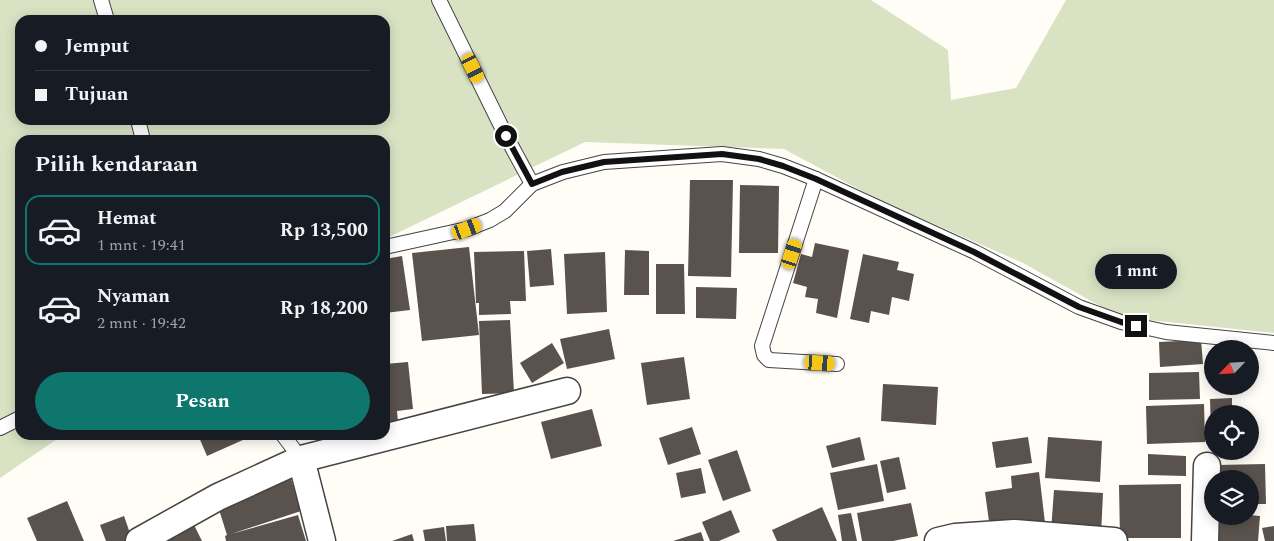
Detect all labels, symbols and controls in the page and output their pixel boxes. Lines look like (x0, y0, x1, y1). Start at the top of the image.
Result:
text: Jemput (65, 32, 129, 61)
car (459, 51, 486, 85)
text: Tujuan (65, 80, 128, 109)
route start (495, 125, 517, 147)
text: Pilih kendaraan (35, 148, 198, 181)
text: Hemat (97, 204, 157, 233)
icon: car (37, 208, 82, 253)
text: Rp 13,500 (280, 216, 368, 245)
car (450, 217, 483, 241)
text: 1 mnt · 19:41 (97, 233, 186, 257)
car (780, 237, 803, 271)
callout: 1 mnt (1095, 254, 1177, 288)
text: 1 mnt (1114, 259, 1158, 283)
text: Nyaman (97, 282, 170, 311)
icon: car (37, 286, 82, 331)
text: Rp 18,200 (280, 294, 368, 323)
text: 2 mnt · 19:42 (97, 311, 186, 335)
route end (1125, 315, 1147, 337)
north arrow (1204, 340, 1259, 395)
map controls (1204, 340, 1259, 525)
car (804, 355, 835, 371)
button: Pesan (35, 372, 370, 430)
button: locate (1204, 405, 1259, 460)
button: layers (1204, 470, 1259, 525)

